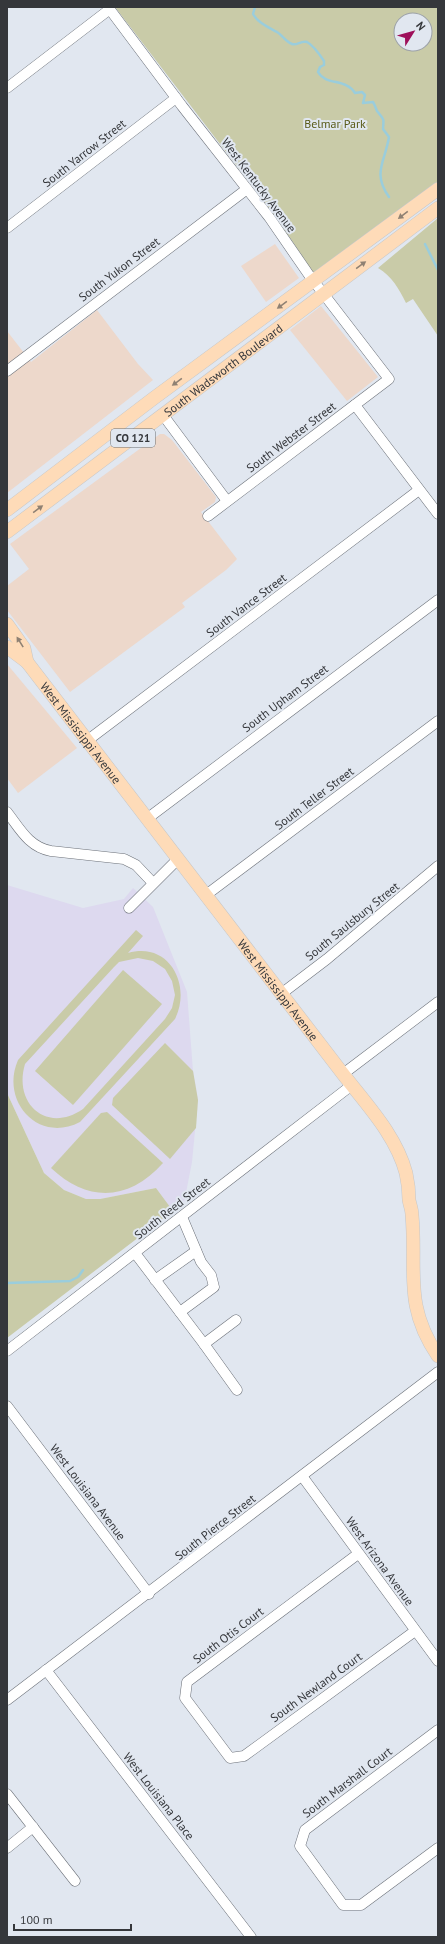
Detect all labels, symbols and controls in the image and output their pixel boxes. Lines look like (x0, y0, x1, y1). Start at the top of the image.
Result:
north arrow (393, 12, 433, 52)
text: N (413, 19, 429, 33)
street label: South Yarrow Street (39, 116, 129, 190)
park label: Belmar Park (304, 116, 366, 131)
street label: West Kentucky Avenue (219, 135, 299, 235)
one-way arrow (398, 211, 409, 219)
street label: South Yukon Street (76, 234, 162, 304)
one-way arrow (356, 261, 367, 270)
one-way arrow (277, 301, 288, 309)
street label: South Wadsworth Boulevard (160, 320, 285, 419)
one-way arrow (172, 378, 183, 386)
street label: South Webster Street (243, 399, 339, 475)
road number: CO 121 (111, 429, 155, 447)
one-way arrow (33, 505, 44, 513)
street label: South Vance Street (203, 570, 289, 640)
one-way arrow (16, 636, 23, 647)
street label: South Upham Street (239, 661, 331, 735)
street label: West Mississippi Avenue (38, 679, 125, 786)
street label: South Teller Street (272, 763, 356, 833)
street label: South Saulsbury Street (302, 879, 402, 963)
street label: West Mississippi Avenue (235, 936, 322, 1043)
street label: South Reed Street (131, 1174, 213, 1242)
street label: West Louisiana Avenue (47, 1441, 129, 1543)
street label: South Pierce Street (172, 1491, 258, 1563)
street label: West Arizona Avenue (343, 1514, 417, 1608)
street label: South Otis Court (190, 1604, 266, 1666)
street label: South Newland Court (267, 1649, 365, 1725)
street label: South Marshall Court (299, 1743, 395, 1821)
street label: West Louisiana Place (120, 1749, 198, 1843)
scale bar (14, 1906, 131, 1932)
text: 100 m (20, 1912, 53, 1927)

